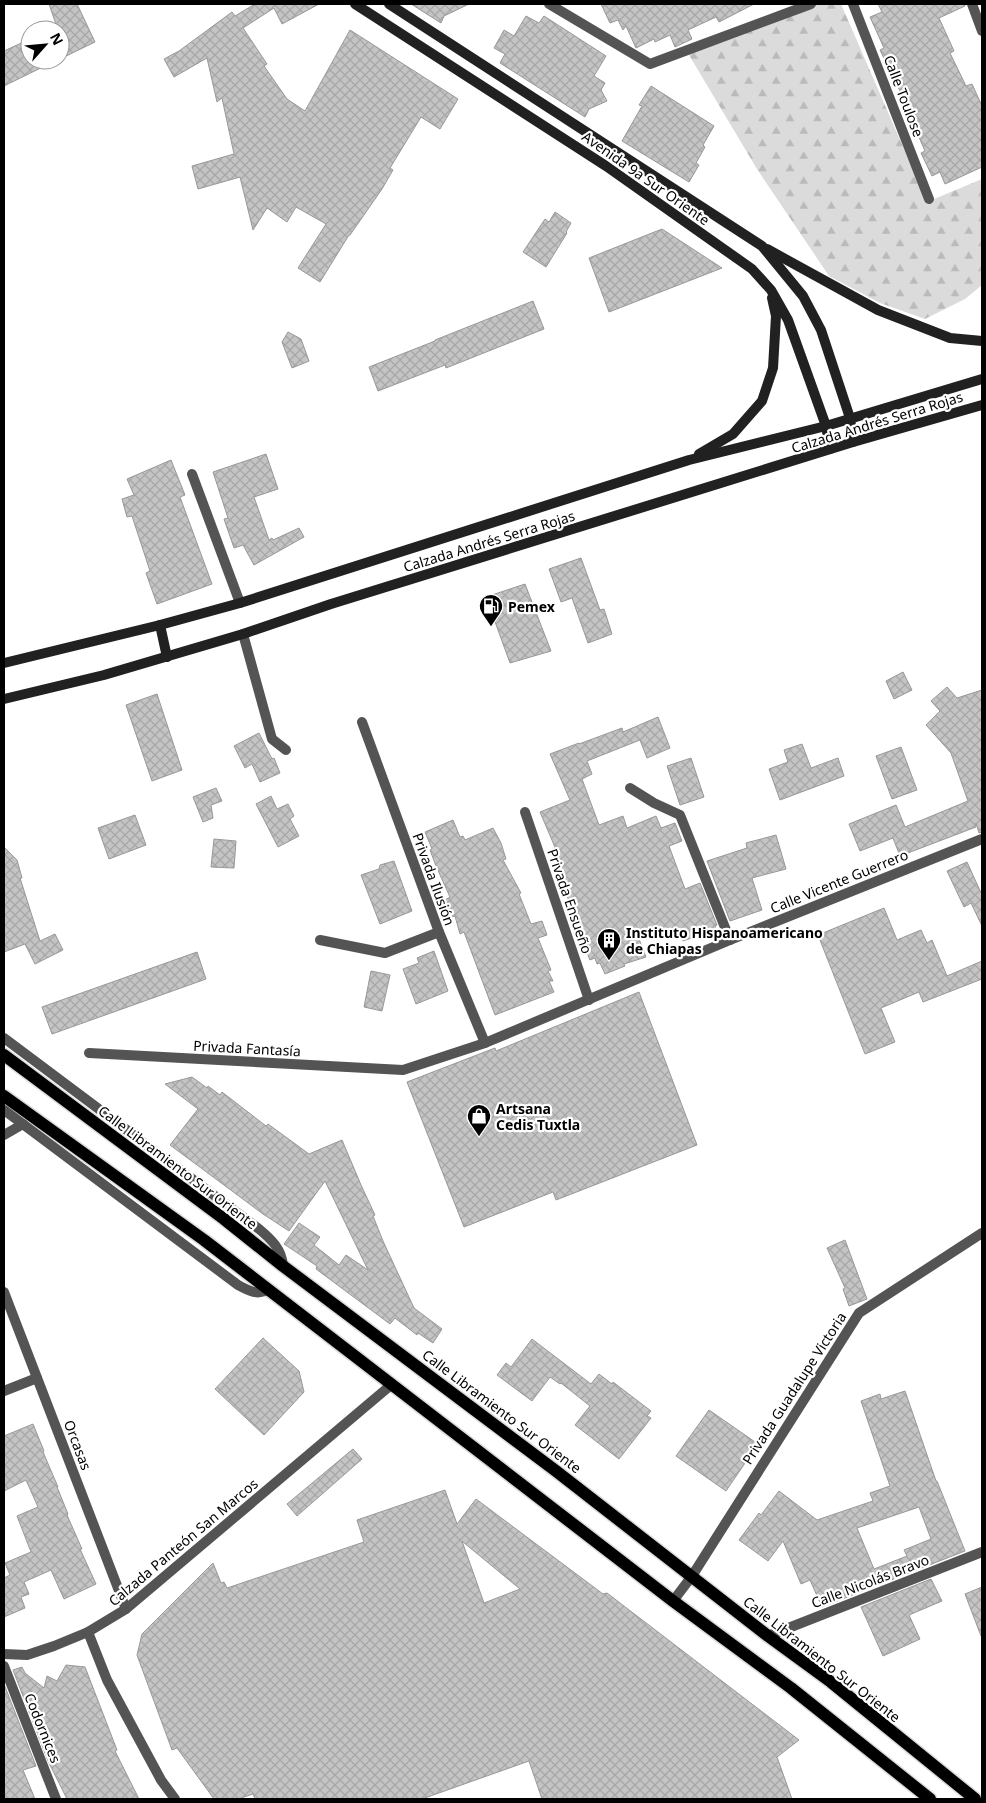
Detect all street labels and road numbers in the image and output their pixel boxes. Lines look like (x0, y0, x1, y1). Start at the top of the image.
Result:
street label: Calle Toulose (880, 52, 928, 140)
street label: Avenida 9a Sur Oriente (579, 127, 714, 229)
street label: Calzada Andrés Serra Rojas (789, 387, 965, 457)
street label: Calzada Andrés Serra Rojas (401, 506, 577, 576)
street label: Privada Ilusión (408, 830, 460, 928)
street label: Calle Vicente Guerrero (767, 845, 911, 917)
street label: Privada Ensueño (543, 846, 597, 956)
street label: Privada Fantasía (193, 1036, 301, 1060)
street label: Calle Libramiento Sur Oriente (95, 1101, 261, 1233)
street label: Privada Guadalupe Victoria (738, 1308, 850, 1468)
street label: Calle Libramiento Sur Oriente (419, 1345, 585, 1477)
street label: Orcasas (60, 1417, 96, 1473)
street label: Calzada Panteón San Marcos (104, 1474, 262, 1610)
street label: Calle Nicolás Bravo (808, 1550, 932, 1612)
street label: Calle Libramiento Sur Oriente (740, 1592, 905, 1726)
street label: Codornices (20, 1690, 66, 1766)

